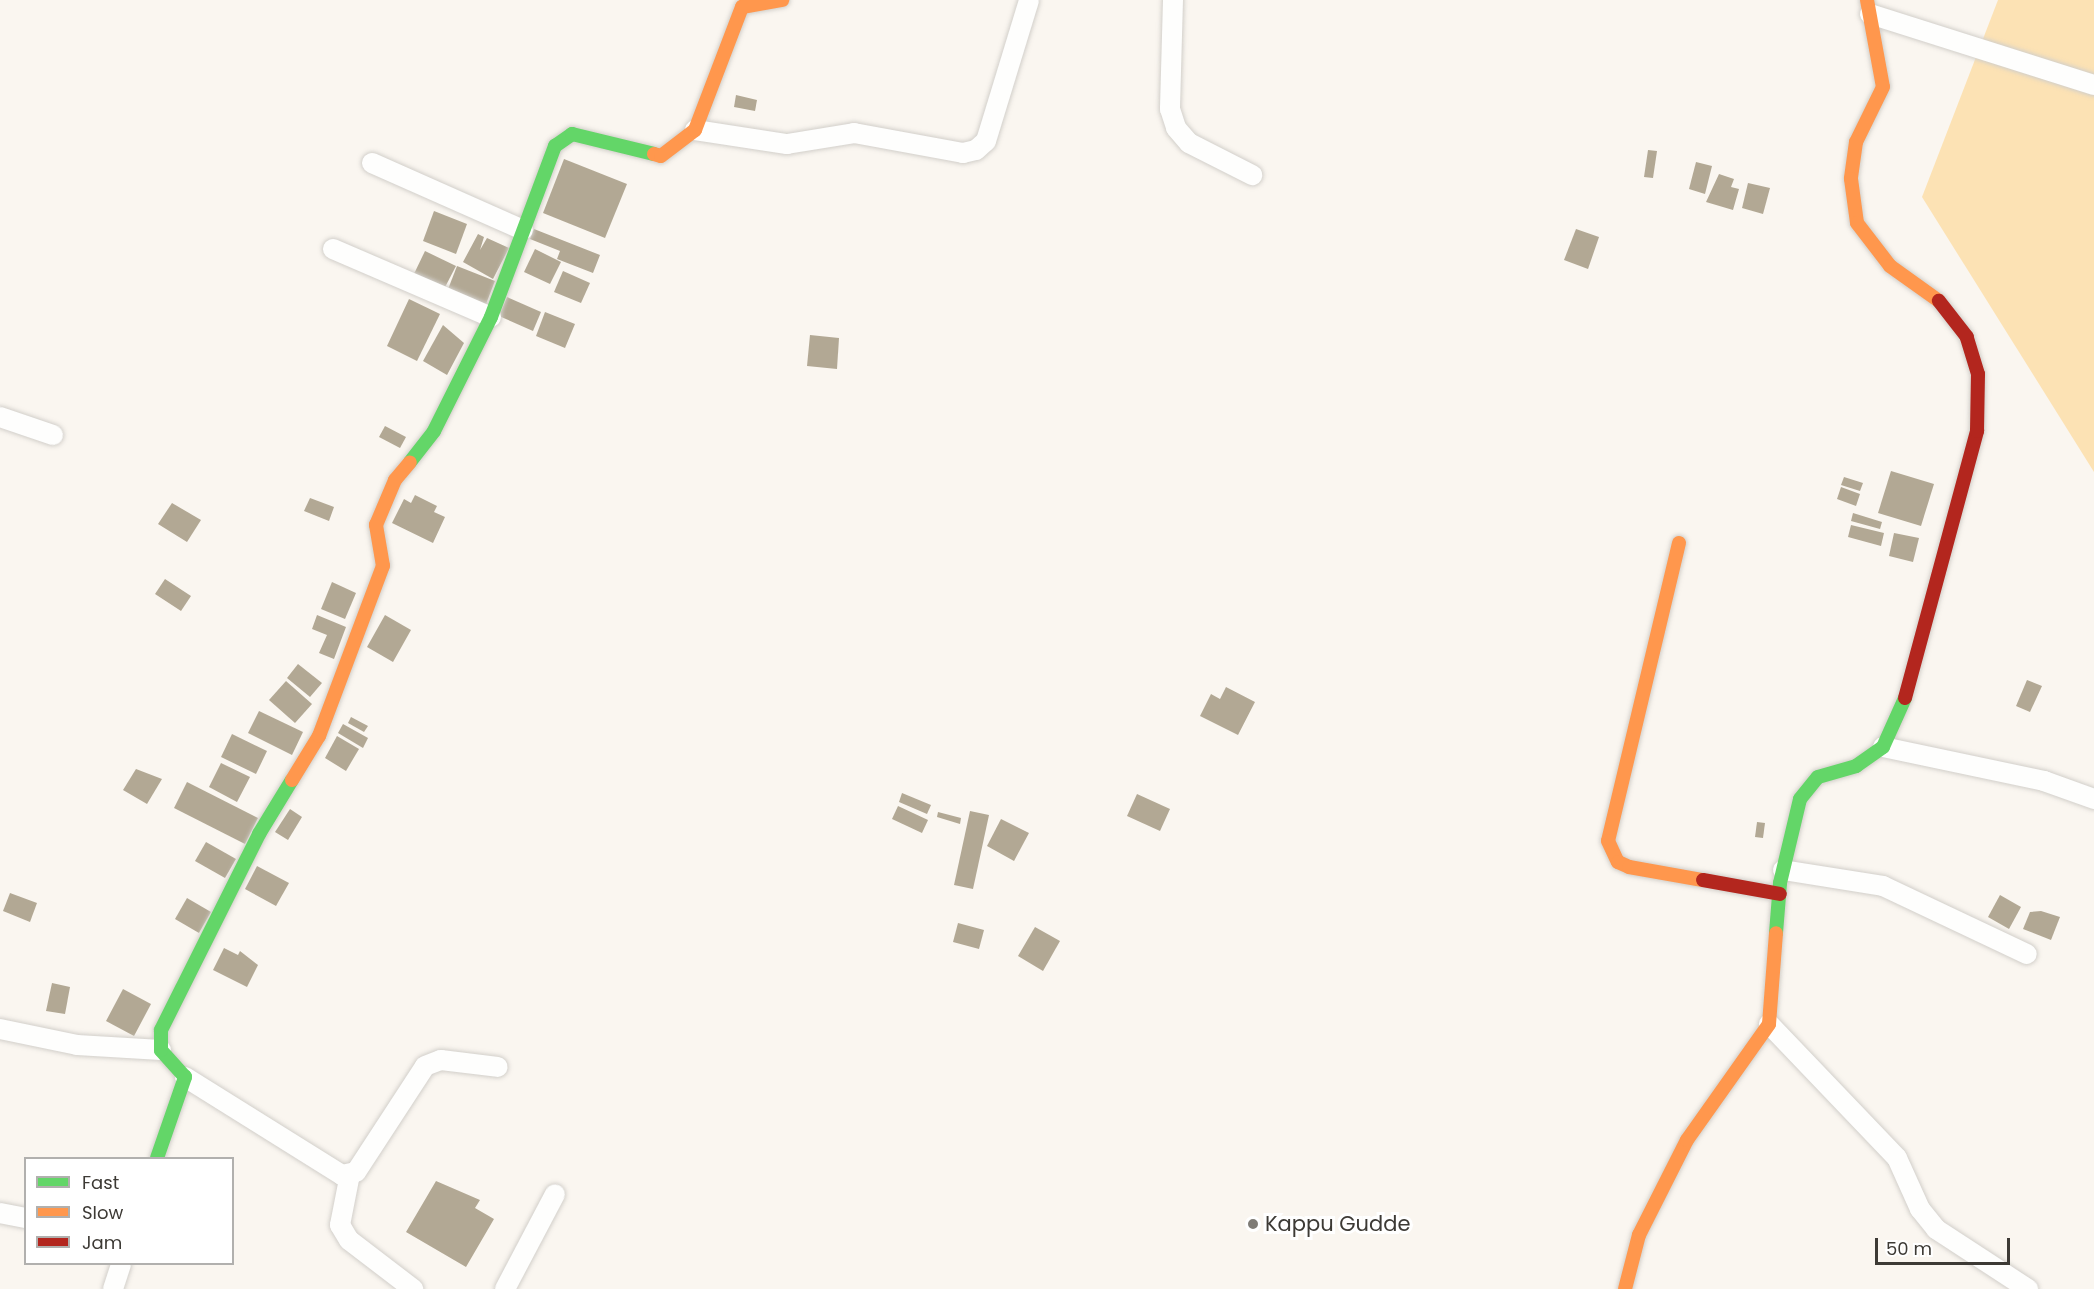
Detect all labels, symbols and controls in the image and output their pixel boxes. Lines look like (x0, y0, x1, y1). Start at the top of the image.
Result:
legend (24, 1157, 234, 1265)
text: Fast (82, 1170, 119, 1195)
text: Slow (82, 1200, 123, 1225)
place label: Kappu Gudde (1265, 1211, 1410, 1237)
marker: Kappu Gudde (1246, 1217, 1260, 1231)
scale bar (1878, 1226, 2013, 1264)
text: Jam (82, 1230, 122, 1255)
text: 50 m (1886, 1236, 1932, 1261)

